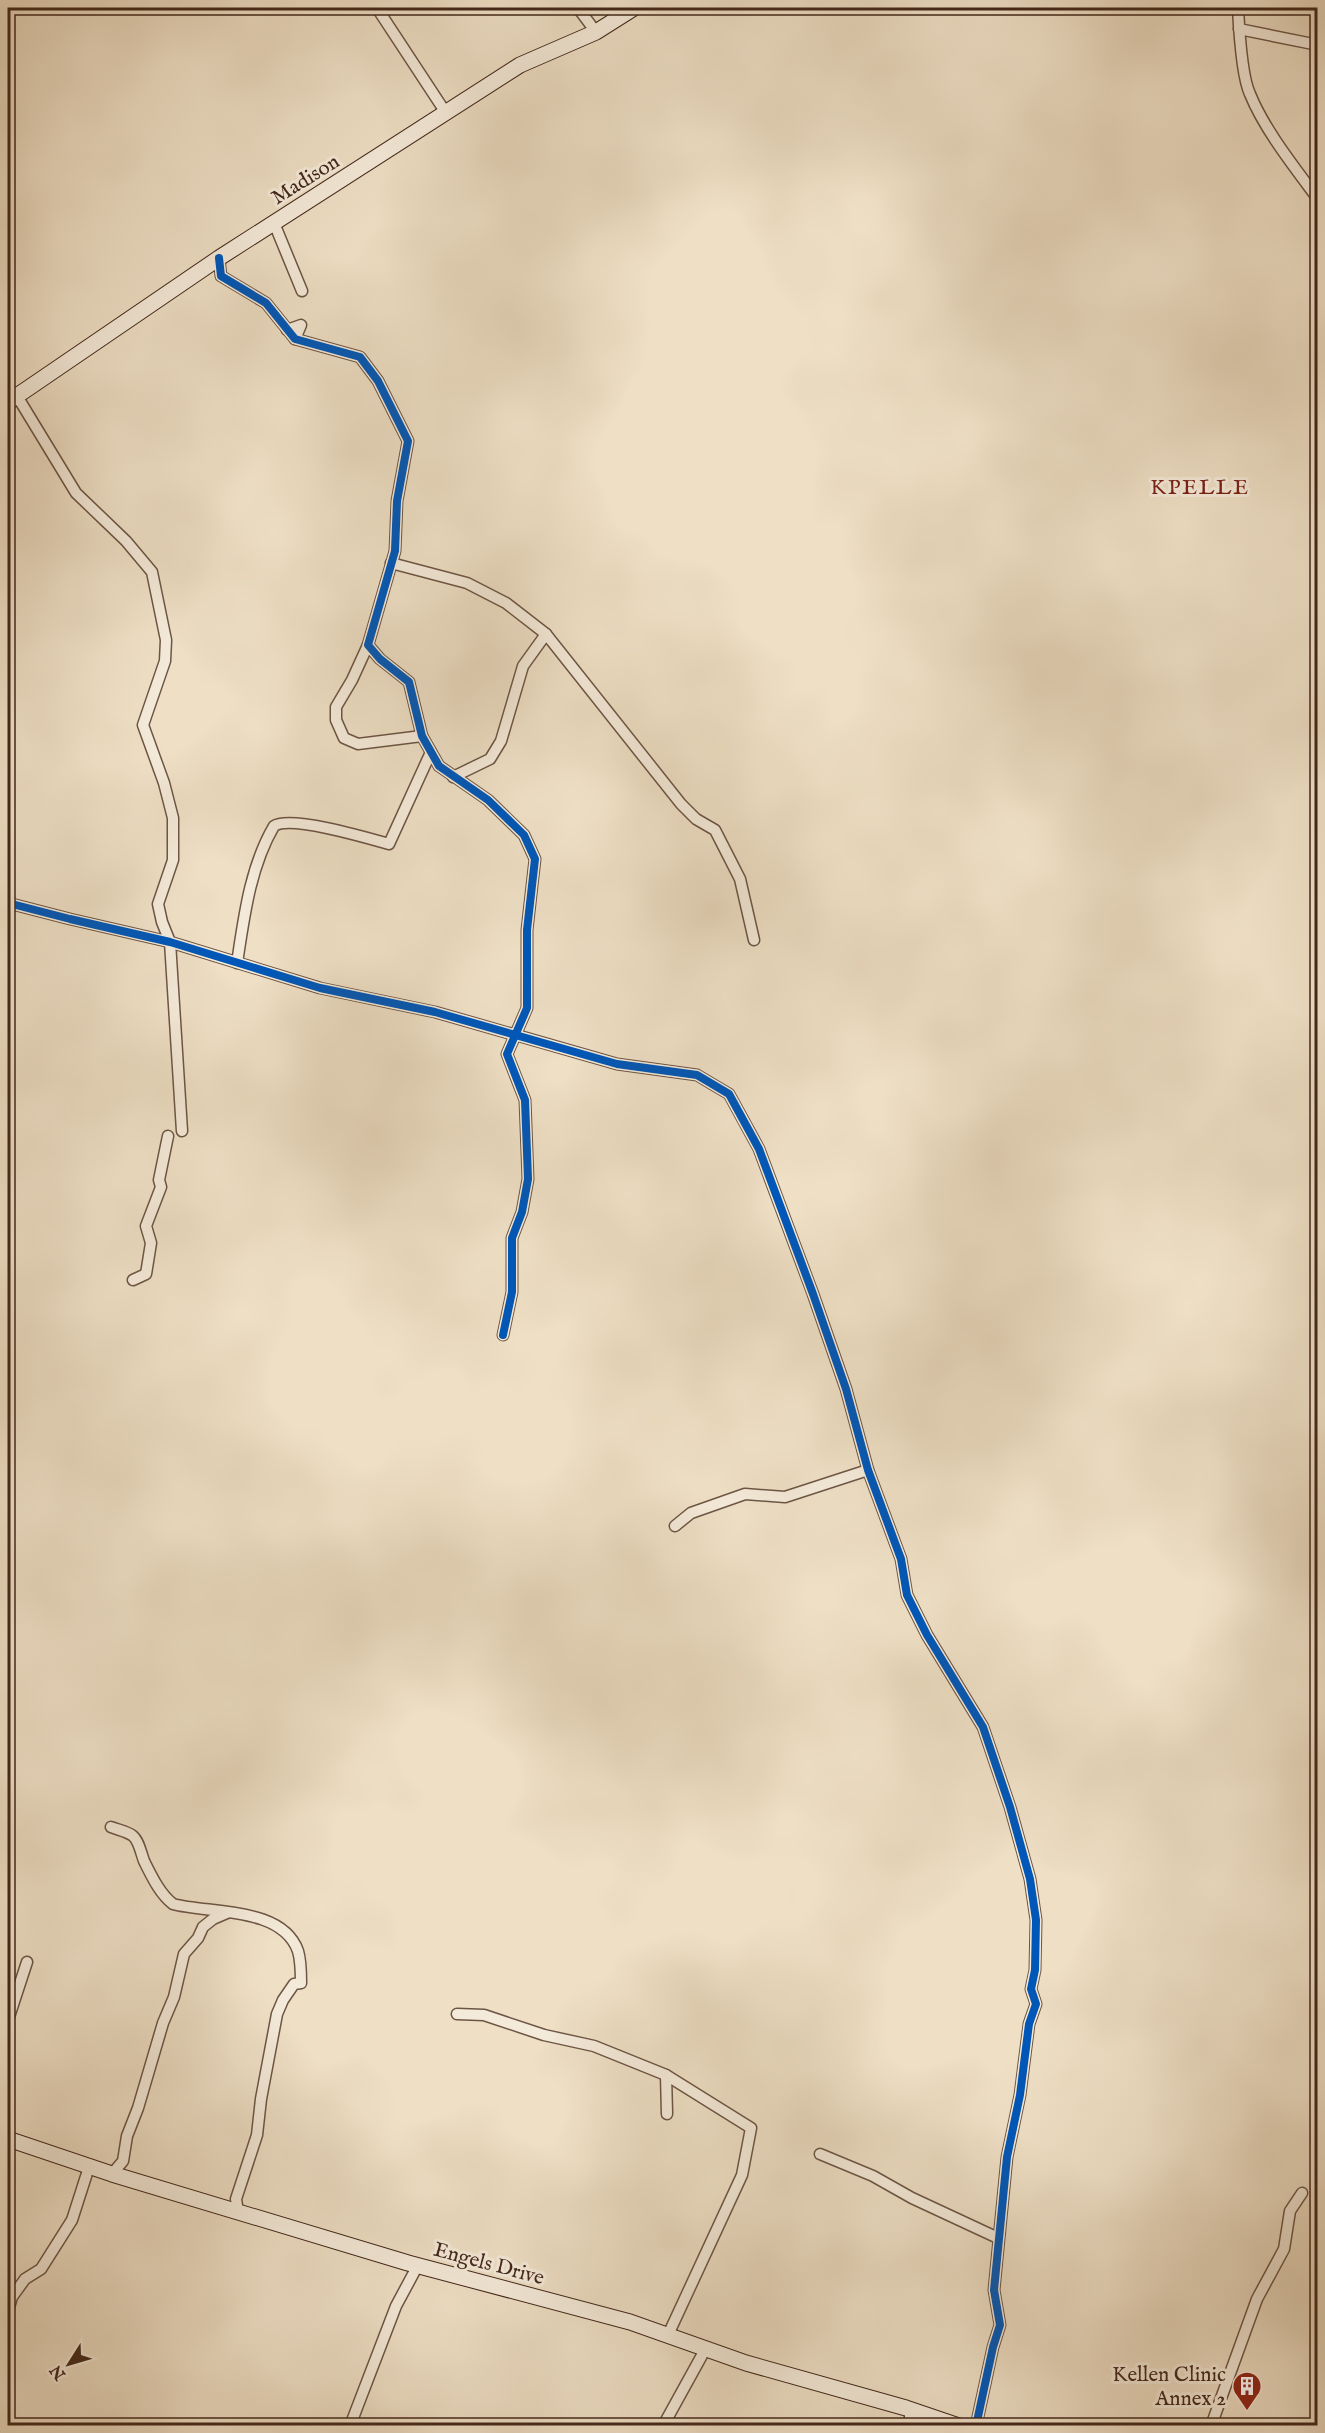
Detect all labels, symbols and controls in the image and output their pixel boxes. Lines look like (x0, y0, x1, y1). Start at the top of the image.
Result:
street label: Madison (267, 149, 345, 212)
district label: KPELLE (1150, 474, 1250, 502)
street label: Engels Drive (430, 2237, 547, 2292)
north arrow (39, 2334, 99, 2394)
text: N (46, 2360, 71, 2384)
place label: Kellen Clinic Annex 2 (1112, 2362, 1226, 2413)
building icon: Kellen Clinic Annex 2 (1231, 2370, 1263, 2412)

